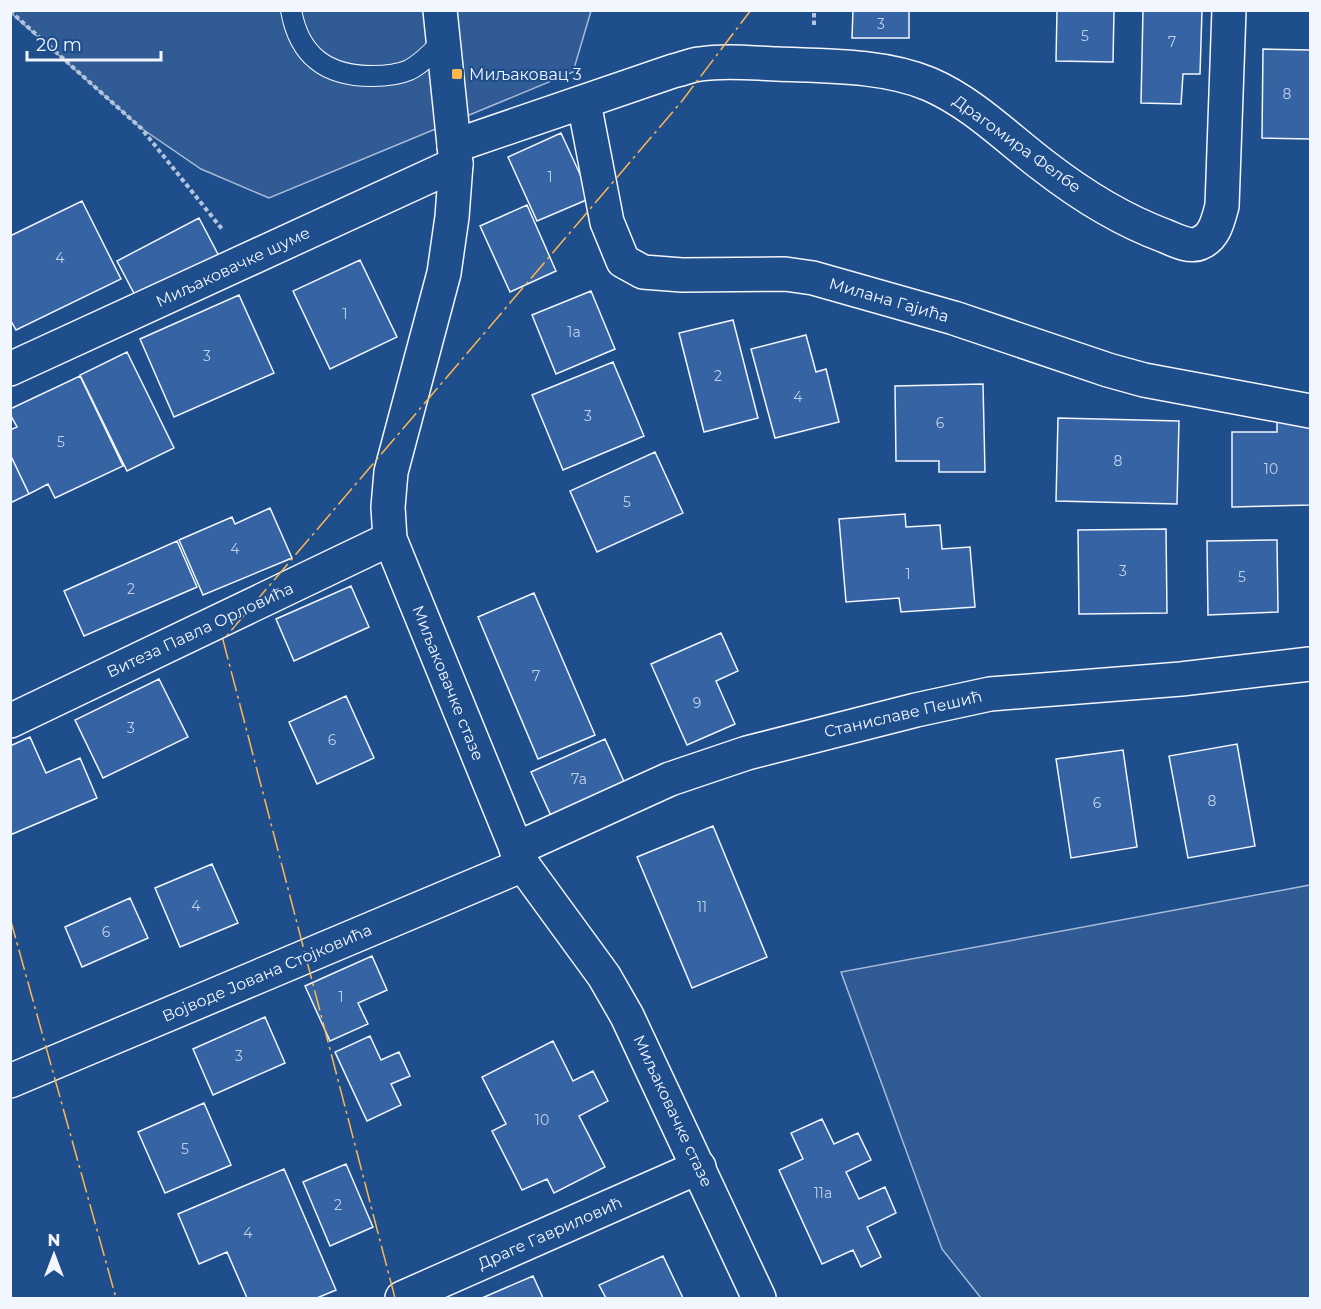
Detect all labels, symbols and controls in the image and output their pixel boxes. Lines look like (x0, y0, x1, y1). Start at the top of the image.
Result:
house number: 3 (877, 15, 885, 33)
scale bar (27, 24, 160, 62)
house number: 5 (1081, 27, 1089, 45)
house number: 7 (1168, 33, 1176, 51)
text: 20 m (36, 34, 82, 56)
place label: Миљаковац 3 (469, 65, 582, 84)
marker: Миљаковац 3 (450, 67, 464, 81)
house number: 8 (1283, 85, 1292, 103)
street label: Драгомира Фелбе (949, 91, 1085, 197)
house number: 1 (547, 168, 553, 186)
street label: Миљаковачке шуме (153, 223, 313, 311)
house number: 4 (55, 249, 65, 267)
street label: Милана Гајића (827, 274, 951, 326)
house number: 1 (342, 305, 348, 323)
house number: 1a (567, 323, 581, 341)
house number: 3 (203, 347, 211, 365)
house number: 2 (714, 367, 722, 385)
house number: 4 (793, 388, 803, 406)
house number: 3 (584, 407, 592, 425)
house number: 6 (936, 414, 945, 432)
house number: 5 (57, 433, 65, 451)
house number: 8 (1114, 452, 1123, 470)
house number: 10 (1264, 460, 1278, 478)
house number: 5 (623, 493, 631, 511)
house number: 4 (230, 540, 240, 558)
house number: 3 (1119, 562, 1127, 580)
house number: 1 (905, 565, 911, 583)
house number: 5 (1238, 568, 1246, 586)
street label: Витеза Павла Орловића (104, 578, 296, 682)
house number: 2 (127, 580, 135, 598)
street label: Миљаковачке стазе (408, 603, 488, 763)
house number: 7 (532, 667, 540, 685)
street label: Станиславе Пешић (822, 687, 984, 741)
house number: 9 (693, 694, 701, 712)
house number: 3 (127, 719, 135, 737)
house number: 6 (328, 731, 337, 749)
house number: 7a (571, 770, 587, 788)
house number: 8 (1208, 792, 1217, 810)
house number: 6 (1093, 794, 1102, 812)
house number: 4 (191, 897, 201, 915)
house number: 11 (697, 898, 707, 916)
street label: Војводе Јована Стојковића (159, 920, 375, 1026)
house number: 6 (102, 923, 111, 941)
house number: 1 (338, 988, 344, 1006)
street label: Миљаковачке стазе (629, 1032, 717, 1190)
house number: 3 (235, 1047, 243, 1065)
house number: 10 (535, 1111, 549, 1129)
house number: 5 (181, 1140, 189, 1158)
house number: 11a (814, 1184, 832, 1202)
street label: Драге Гавриловић (475, 1193, 625, 1273)
house number: 2 (334, 1196, 342, 1214)
house number: 4 (243, 1224, 253, 1242)
north arrow (24, 1225, 84, 1285)
text: N (48, 1231, 60, 1250)

